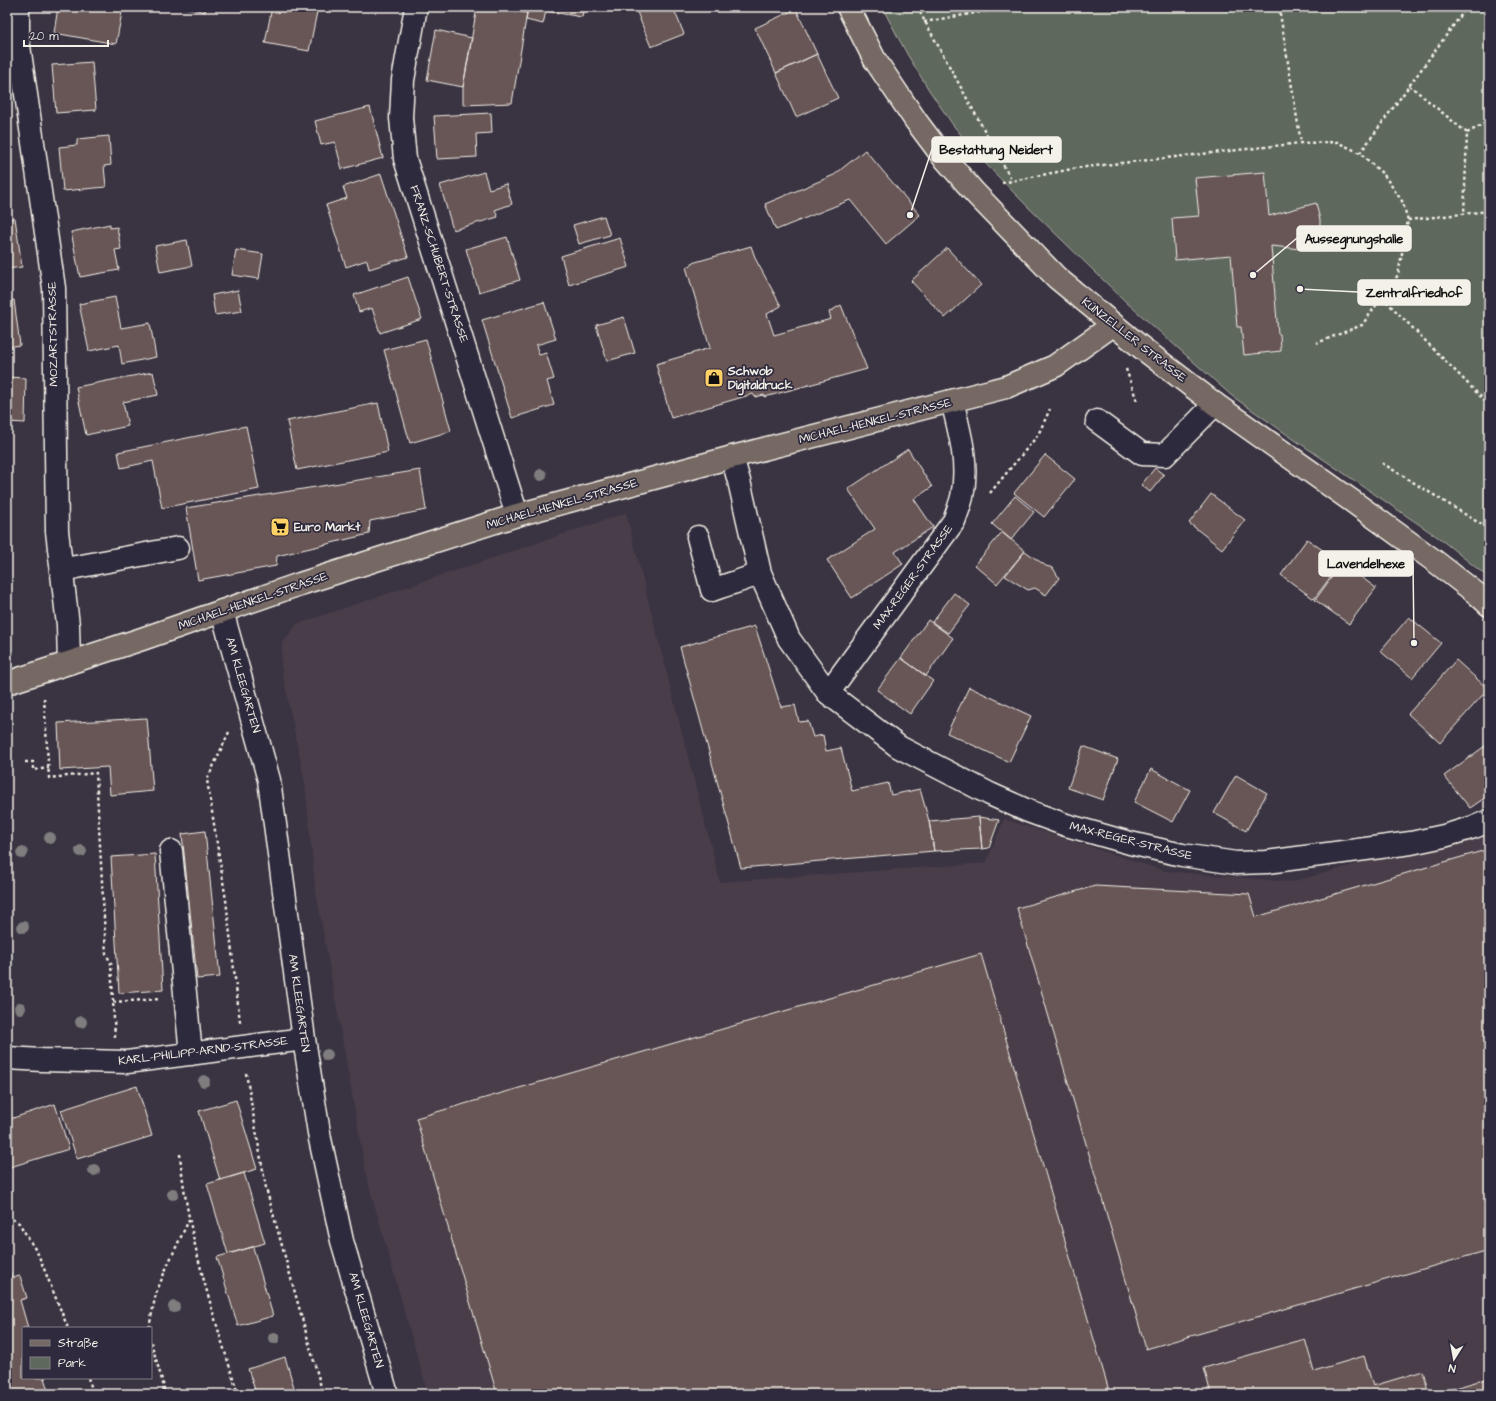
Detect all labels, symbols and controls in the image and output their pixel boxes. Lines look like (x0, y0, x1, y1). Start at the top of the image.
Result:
scale bar (24, 22, 108, 48)
text: 20 m (30, 28, 59, 45)
callout: Bestattung Neidert (932, 137, 1061, 162)
text: Bestattung Neidert (939, 141, 1053, 161)
street label: FRANZ-SCHUBERT-STRASSE (405, 183, 473, 345)
callout: Aussegnungshalle (1297, 226, 1411, 251)
text: Aussegnungshalle (1305, 230, 1403, 250)
callout: Zentralfriedhof (1358, 280, 1470, 305)
street label: MOZARTSTRASSE (44, 281, 62, 387)
text: Zentralfriedhof (1366, 284, 1464, 302)
street label: KÜNZELLER STRASSE (1078, 294, 1190, 386)
place label: Schwob Digitaldruck (727, 363, 793, 396)
shop icon: Schwob Digitaldruck (703, 367, 725, 389)
street label: MICHAEL-HENKEL-STRASSE (797, 394, 953, 448)
street label: MICHAEL-HENKEL-STRASSE (484, 474, 640, 534)
supermarket icon: Euro Markt (269, 516, 291, 538)
place label: Euro Markt (294, 519, 360, 536)
street label: MAX-REGER-STRASSE (869, 521, 957, 633)
callout: Lavendelhexe (1319, 551, 1413, 576)
text: Lavendelhexe (1327, 555, 1405, 573)
street label: MICHAEL-HENKEL-STRASSE (176, 567, 330, 635)
street label: AM KLEEGARTEN (221, 635, 265, 735)
street label: MAX-REGER-STRASSE (1068, 818, 1194, 864)
street label: AM KLEEGARTEN (284, 953, 314, 1054)
street label: KARL-PHILIPP-ARND-STRASSE (117, 1032, 289, 1070)
street label: AM KLEEGARTEN (344, 1270, 388, 1370)
legend (22, 1327, 152, 1379)
text: Straße (58, 1335, 99, 1352)
north arrow (1434, 1339, 1474, 1379)
text: Park (58, 1355, 86, 1372)
text: N (1447, 1360, 1457, 1376)

